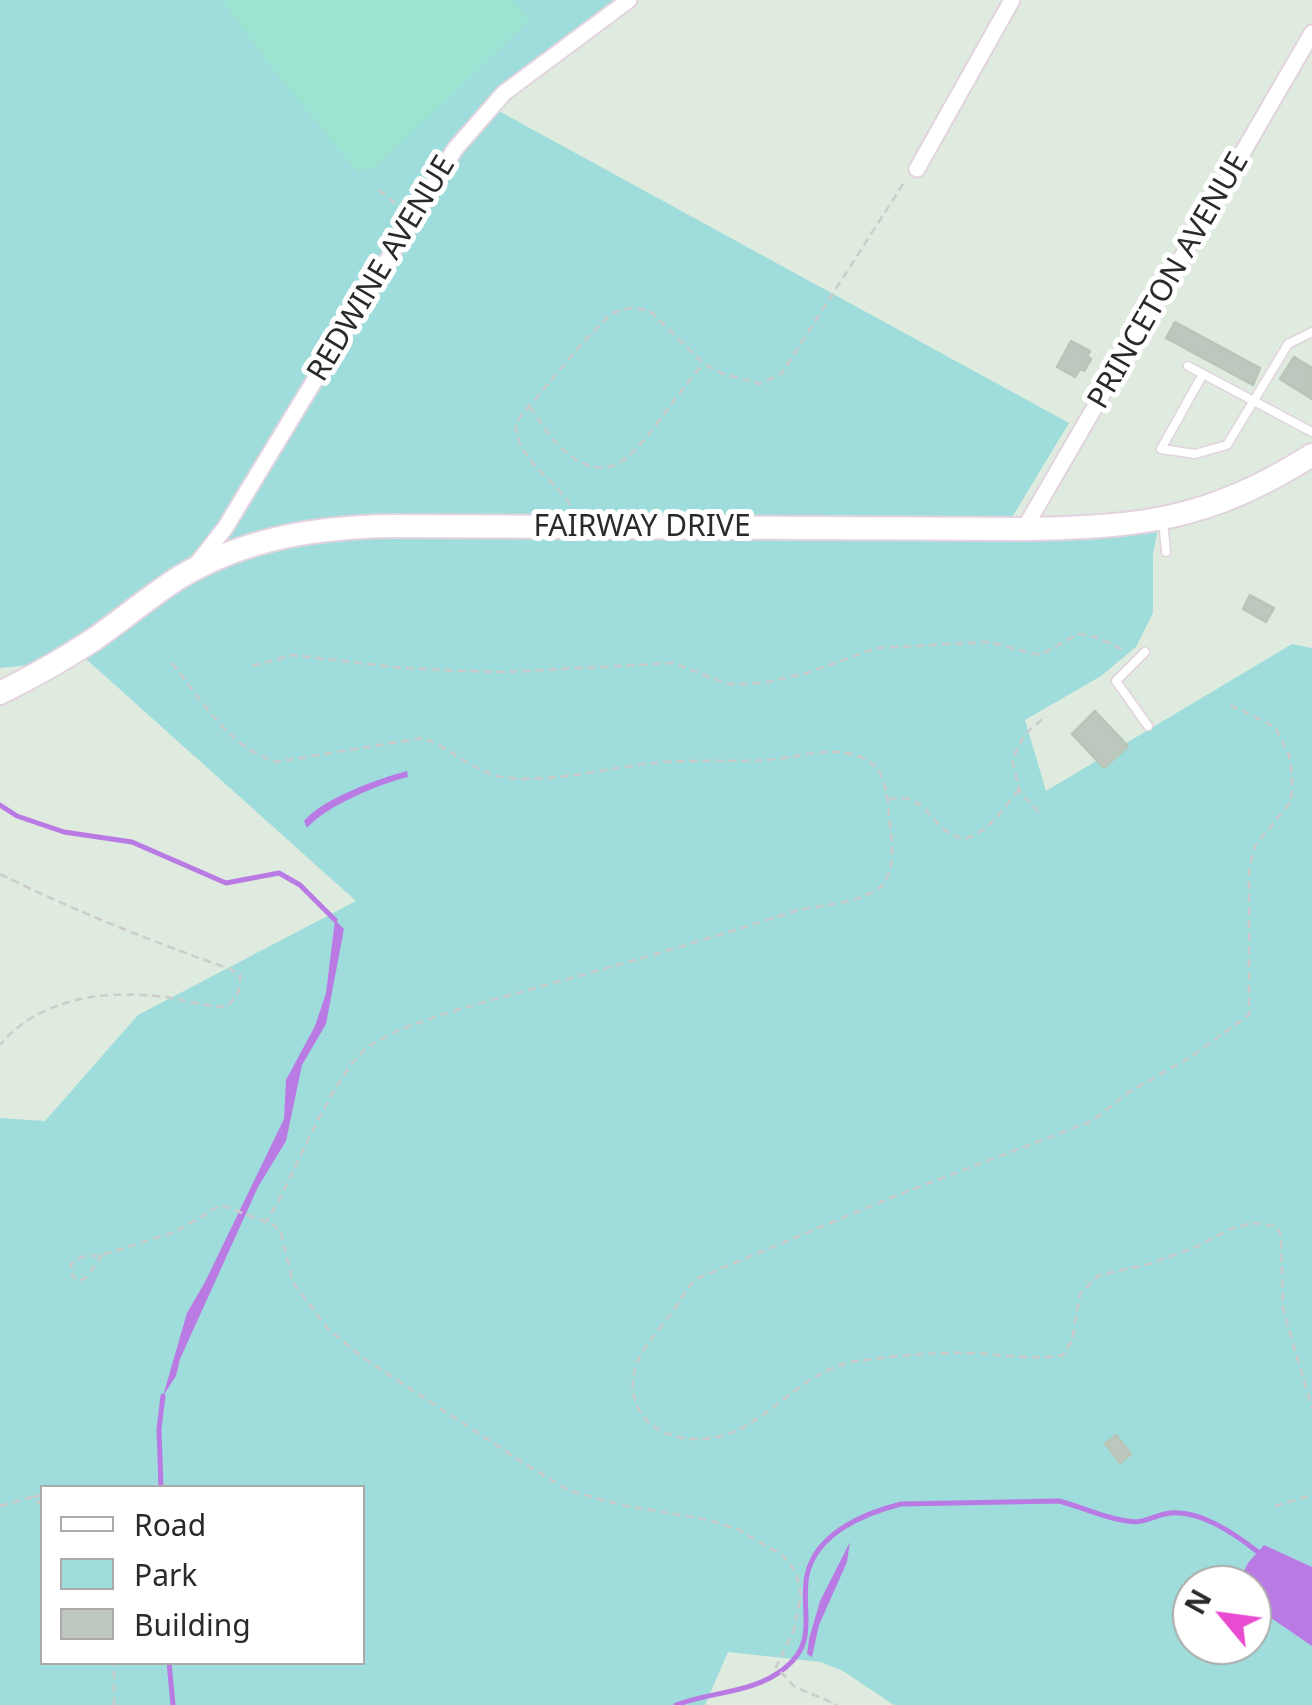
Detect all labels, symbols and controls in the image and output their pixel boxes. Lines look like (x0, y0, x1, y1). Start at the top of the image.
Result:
street label: PRINCETON AVENUE (1081, 147, 1257, 415)
street label: REDWINE AVENUE (301, 150, 463, 388)
street label: FAIRWAY DRIVE (533, 509, 751, 545)
legend (40, 1485, 365, 1665)
text: Road (134, 1504, 206, 1545)
text: Park (134, 1554, 197, 1595)
north arrow (1172, 1565, 1272, 1665)
text: N (1175, 1582, 1220, 1621)
text: Building (134, 1604, 251, 1645)

